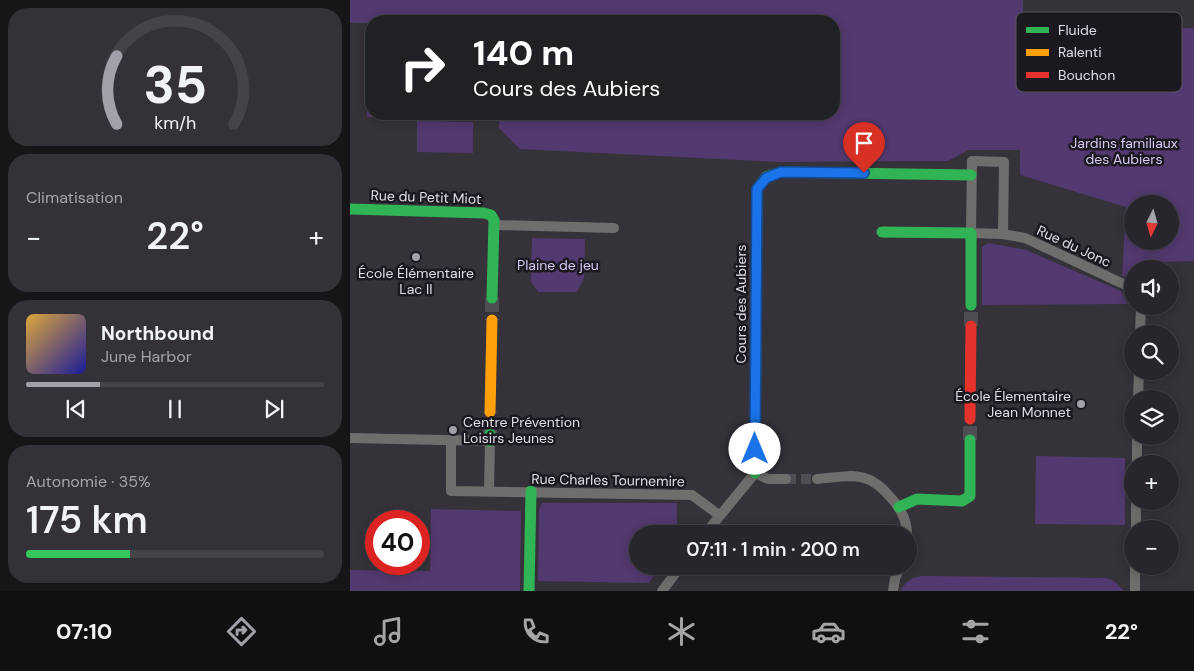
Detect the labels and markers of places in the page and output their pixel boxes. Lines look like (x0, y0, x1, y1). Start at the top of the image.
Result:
pin (843, 122, 885, 173)
marker: École Élémentaire Lac II (410, 251, 422, 263)
place label: École Élémentaire Lac II (358, 264, 474, 298)
place label: École Élementaire Jean Monnet (955, 387, 1071, 421)
marker: École Élementaire Jean Monnet (1075, 398, 1087, 410)
place label: Centre Prévention Loisirs Jeunes (463, 413, 580, 447)
marker: Centre Prévention Loisirs Jeunes (447, 424, 459, 436)

